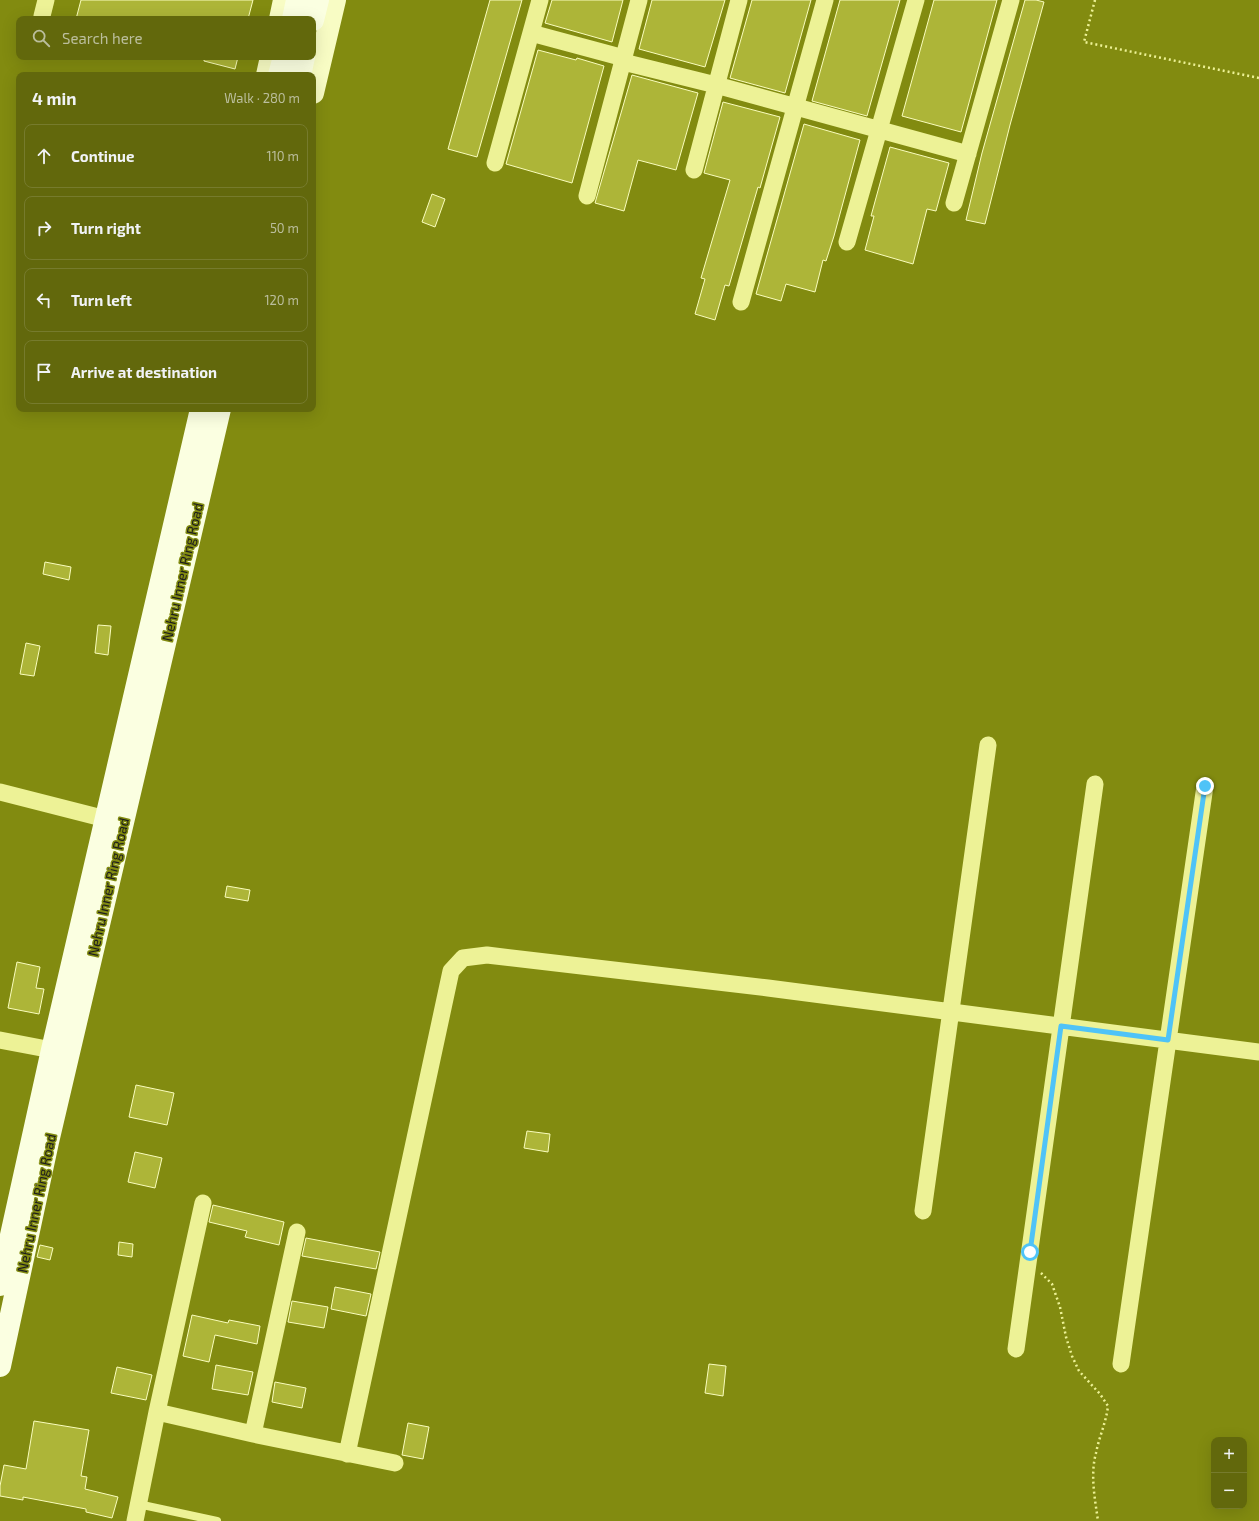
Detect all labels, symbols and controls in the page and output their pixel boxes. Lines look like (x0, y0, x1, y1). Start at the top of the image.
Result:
search box (16, 16, 316, 60)
icon: search (30, 27, 52, 49)
text: Search here (62, 29, 143, 47)
text: 4 min (32, 88, 76, 108)
text: Walk · 280 m (224, 90, 300, 106)
icon: ahead (33, 145, 55, 167)
text: Continue (71, 147, 134, 165)
text: 110 m (267, 148, 299, 164)
icon: right (33, 217, 55, 239)
text: Turn right (71, 219, 141, 237)
text: 50 m (270, 220, 299, 236)
icon: left (33, 289, 55, 311)
text: Turn left (71, 291, 132, 309)
text: 120 m (264, 292, 299, 308)
icon: arrive (33, 361, 55, 383)
text: Arrive at destination (71, 363, 217, 381)
street label: Nehru Inner Ring Road (158, 501, 206, 643)
route end (1196, 777, 1214, 795)
street label: Nehru Inner Ring Road (84, 816, 132, 958)
street label: Nehru Inner Ring Road (13, 1132, 59, 1274)
route start (1021, 1243, 1039, 1261)
map controls (1211, 1437, 1247, 1509)
button: + (1211, 1437, 1247, 1473)
button: − (1211, 1473, 1247, 1509)

